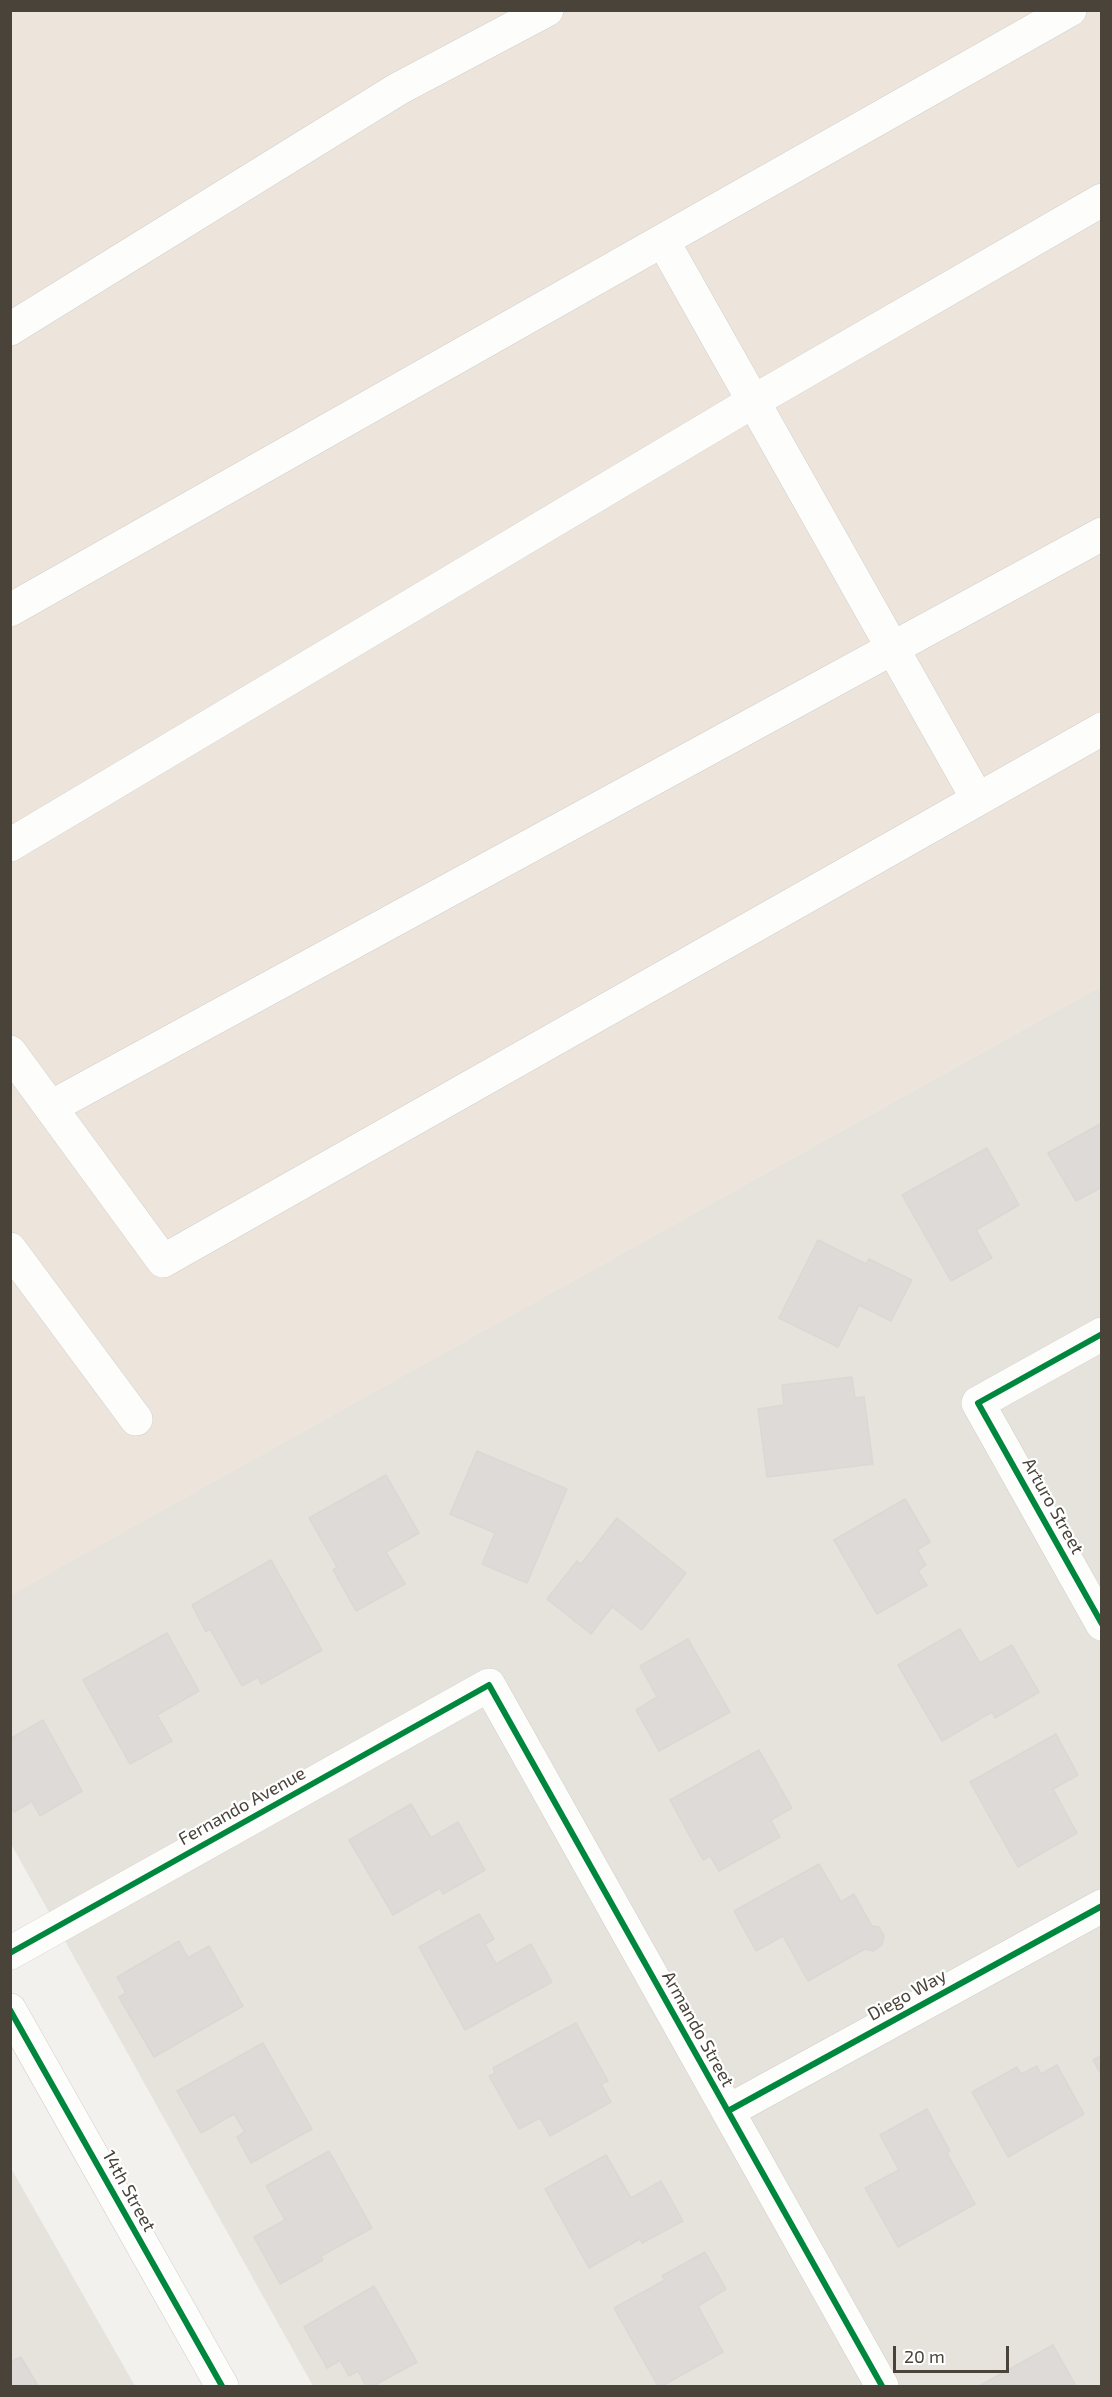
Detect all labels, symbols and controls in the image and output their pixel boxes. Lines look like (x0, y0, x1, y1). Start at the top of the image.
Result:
street label: Arturo Street (1018, 1454, 1088, 1558)
street label: Fernando Avenue (175, 1762, 309, 1850)
street label: Diego Way (864, 1965, 950, 2025)
street label: Armando Street (657, 1967, 739, 2091)
street label: 14th Street (98, 2147, 160, 2235)
scale bar (896, 2334, 1012, 2372)
text: 20 m (904, 2345, 945, 2367)

